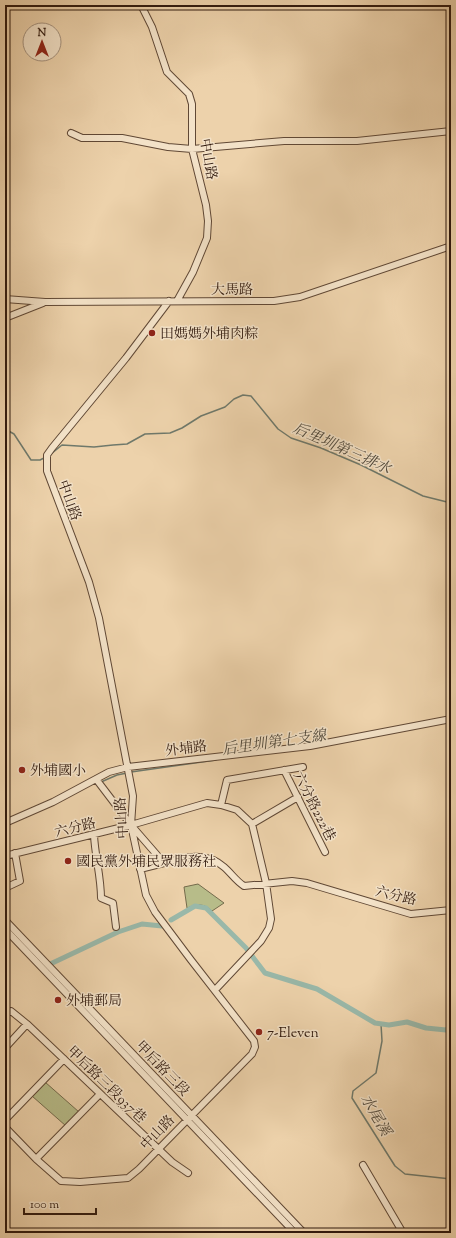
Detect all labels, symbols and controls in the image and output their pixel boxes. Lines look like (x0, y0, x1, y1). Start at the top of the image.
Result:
north arrow (22, 22, 62, 62)
text: N (37, 25, 47, 41)
street label: 中山路 (194, 137, 221, 182)
street label: 大馬路 (211, 281, 253, 301)
place label: 田媽媽外埔肉粽 (160, 325, 258, 345)
marker: 田媽媽外埔肉粽 (147, 328, 157, 338)
water label: 后里圳第三排水 (289, 418, 395, 481)
street label: 中山路 (52, 478, 85, 524)
water label: 后里圳第七支線 (221, 726, 330, 761)
street label: 外埔路 (164, 738, 208, 762)
place label: 外埔國小 (30, 762, 86, 782)
marker: 外埔國小 (17, 765, 27, 775)
street label: 六分路222巷 (287, 769, 339, 845)
street label: 中山路 (112, 796, 134, 840)
street label: 六分路 (53, 814, 98, 844)
place label: 國民黨外埔民眾服務社 (76, 853, 216, 873)
marker: 國民黨外埔民眾服務社 (63, 856, 73, 866)
street label: 六分路 (373, 882, 418, 911)
place label: 外埔郵局 (66, 992, 122, 1012)
marker: 外埔郵局 (53, 995, 63, 1005)
place label: 7-Eleven (267, 1024, 319, 1044)
marker: 7-Eleven (254, 1027, 264, 1037)
street label: 甲后路三段 (130, 1037, 193, 1102)
street label: 甲后路三段937巷 (61, 1042, 150, 1129)
water label: 水尾溪 (354, 1091, 396, 1142)
street label: 中山路 (137, 1111, 180, 1155)
scale bar (24, 1190, 96, 1216)
text: 100 m (30, 1196, 59, 1214)

